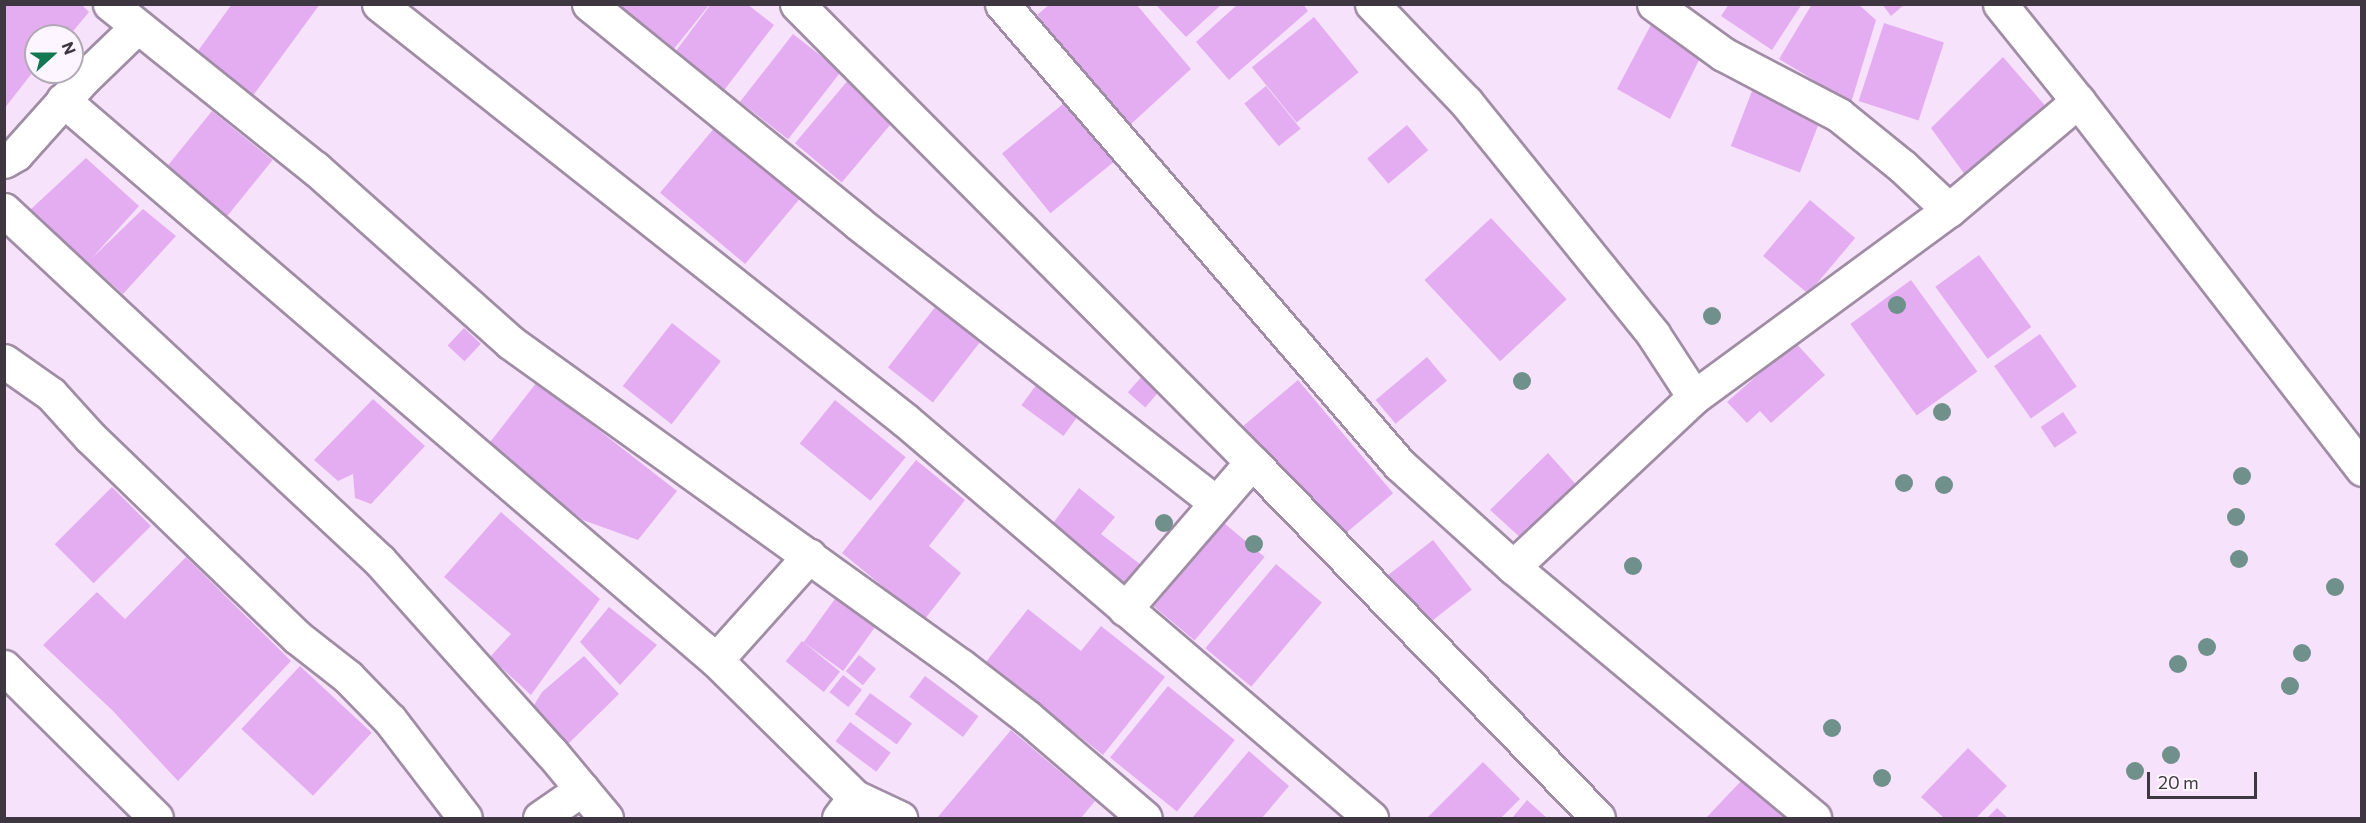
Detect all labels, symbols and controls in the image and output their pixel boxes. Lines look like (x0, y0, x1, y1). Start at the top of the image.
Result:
north arrow (24, 24, 84, 84)
text: N (58, 39, 80, 57)
scale bar (2150, 760, 2260, 798)
text: 20 m (2158, 771, 2199, 793)

